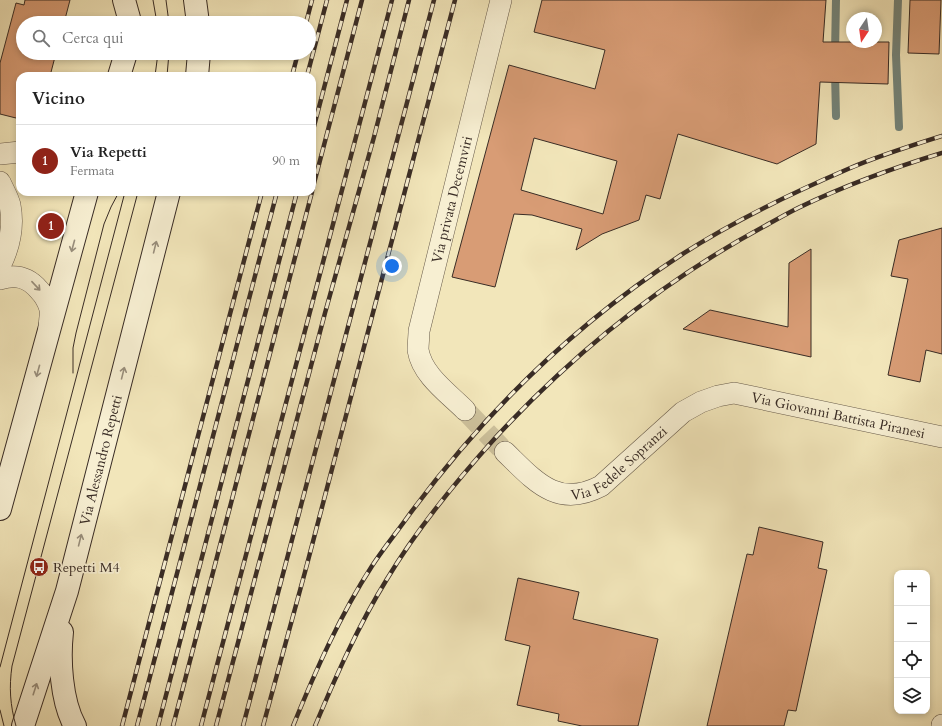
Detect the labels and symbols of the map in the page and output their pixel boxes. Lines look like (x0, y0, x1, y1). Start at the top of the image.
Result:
north arrow (846, 12, 882, 48)
street label: Via privata Decemviri (427, 134, 476, 265)
pin: 1 (38, 211, 64, 241)
one-way arrow (68, 239, 76, 252)
one-way arrow (152, 241, 159, 254)
your location (382, 256, 402, 276)
one-way arrow (31, 281, 40, 291)
one-way arrow (34, 364, 41, 377)
one-way arrow (120, 367, 127, 380)
street label: Via Giovanni Battista Piranesi (750, 387, 927, 443)
street label: Via Alessandro Repetti (75, 393, 126, 527)
street label: Via Fedele Sopranzi (570, 422, 671, 504)
one-way arrow (77, 534, 85, 547)
bus stop icon: Repetti M4 (28, 556, 50, 578)
place label: Repetti M4 (53, 558, 120, 577)
one-way arrow (32, 683, 39, 696)

